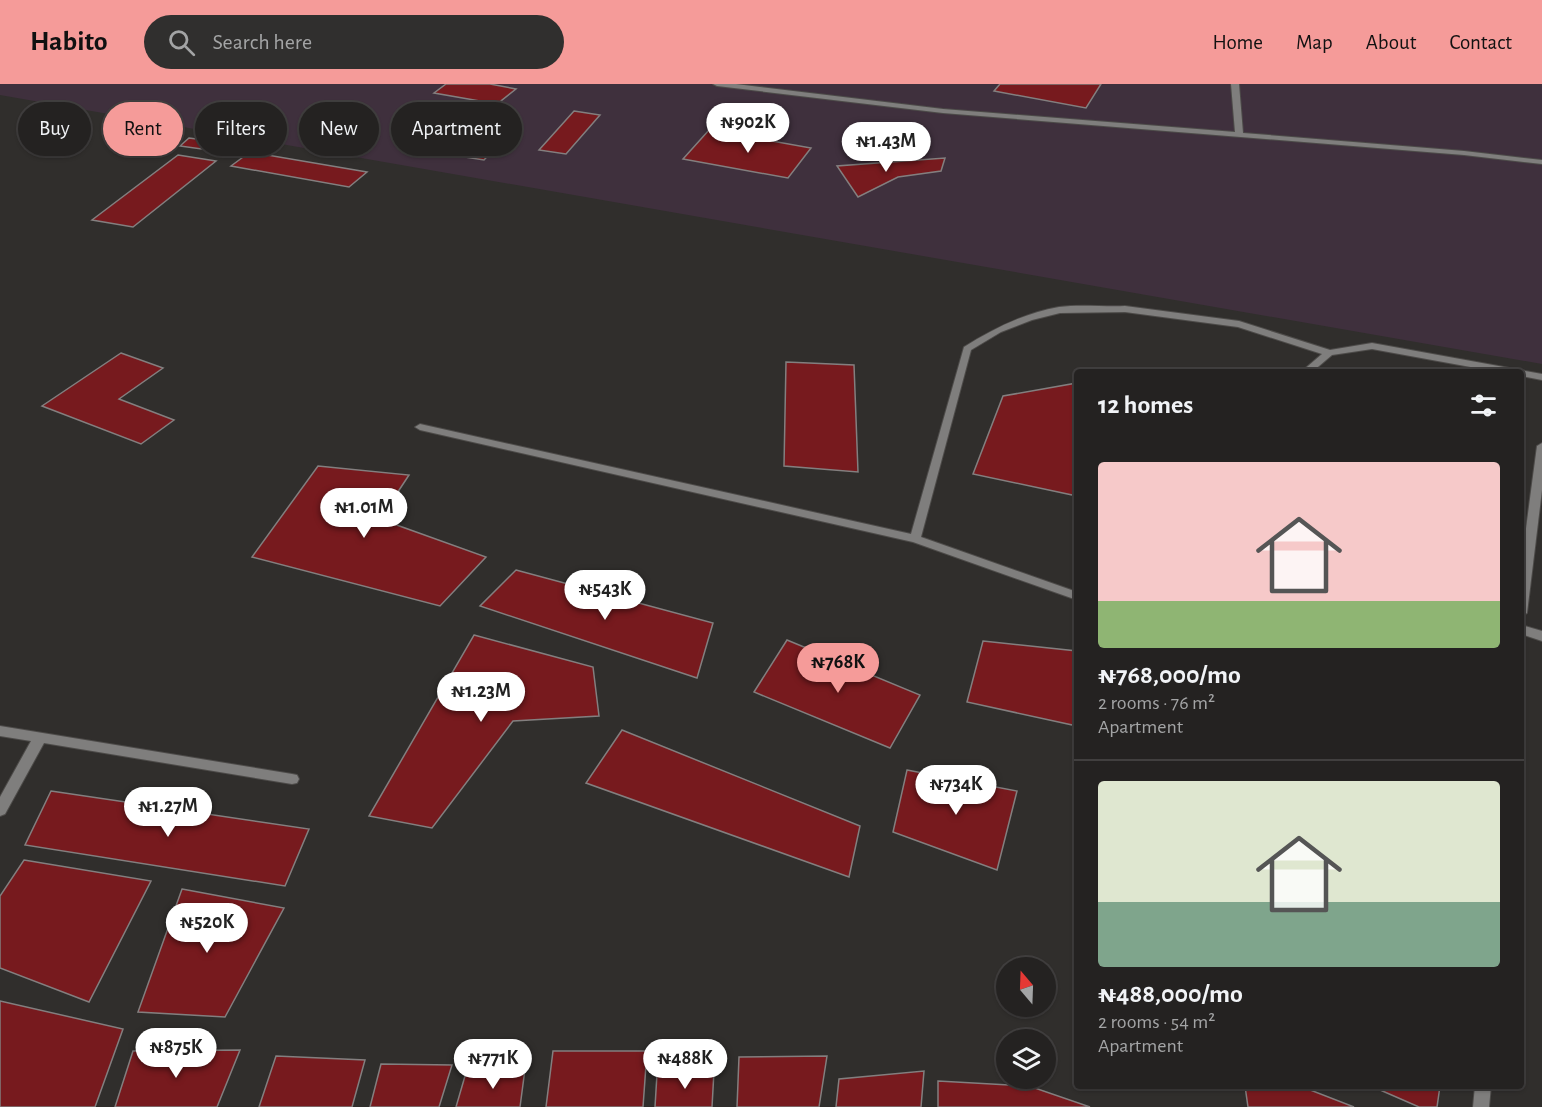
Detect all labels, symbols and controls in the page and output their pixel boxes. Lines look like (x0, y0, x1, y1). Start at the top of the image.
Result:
search box (144, 15, 564, 69)
icon: search (165, 26, 198, 59)
text: Habito (30, 28, 108, 56)
text: Search here (213, 31, 312, 53)
text: Home (1212, 32, 1263, 53)
text: Map (1296, 32, 1333, 53)
text: About (1366, 32, 1416, 53)
text: Contact (1449, 32, 1512, 53)
chip: Buy (18, 102, 91, 156)
chip: Rent (103, 102, 183, 156)
chip: Filters (195, 102, 287, 156)
chip: New (299, 102, 379, 156)
chip: Apartment (391, 102, 522, 156)
pin: ₦902K (706, 103, 790, 154)
text: ₦902K (720, 112, 776, 132)
pin: ₦1.43M (837, 122, 935, 173)
text: ₦1.43M (856, 131, 916, 151)
icon: filters (1467, 389, 1500, 422)
text: 12 homes (1098, 392, 1193, 418)
pin: ₦1.01M (315, 488, 413, 539)
text: ₦1.01M (334, 497, 394, 517)
icon: home (1245, 501, 1353, 609)
pin: ₦543K (563, 570, 647, 621)
text: ₦543K (578, 579, 632, 599)
pin: ₦768K (796, 643, 880, 694)
text: ₦768K (811, 652, 865, 672)
text: ₦768,000/mo (1098, 662, 1241, 688)
pin: ₦1.23M (432, 672, 530, 723)
text: ₦1.23M (451, 681, 511, 701)
text: 2 rooms · 76 m² (1098, 693, 1215, 713)
text: Apartment (1098, 717, 1183, 737)
pin: ₦734K (914, 765, 998, 816)
text: ₦734K (929, 774, 983, 794)
pin: ₦1.27M (119, 787, 217, 838)
text: ₦1.27M (138, 796, 198, 816)
icon: home (1245, 820, 1353, 928)
pin: ₦520K (165, 903, 249, 954)
text: ₦520K (180, 912, 234, 932)
north arrow (996, 957, 1056, 1017)
map controls (996, 957, 1056, 1089)
text: ₦488,000/mo (1098, 981, 1243, 1007)
text: 2 rooms · 54 m² (1098, 1012, 1215, 1032)
pin: ₦875K (134, 1028, 218, 1079)
button: layers (996, 1029, 1056, 1089)
text: Apartment (1098, 1036, 1183, 1056)
text: ₦875K (150, 1037, 202, 1057)
pin: ₦771K (451, 1039, 535, 1090)
pin: ₦488K (643, 1039, 727, 1090)
text: ₦771K (468, 1048, 518, 1068)
text: ₦488K (657, 1048, 713, 1068)

